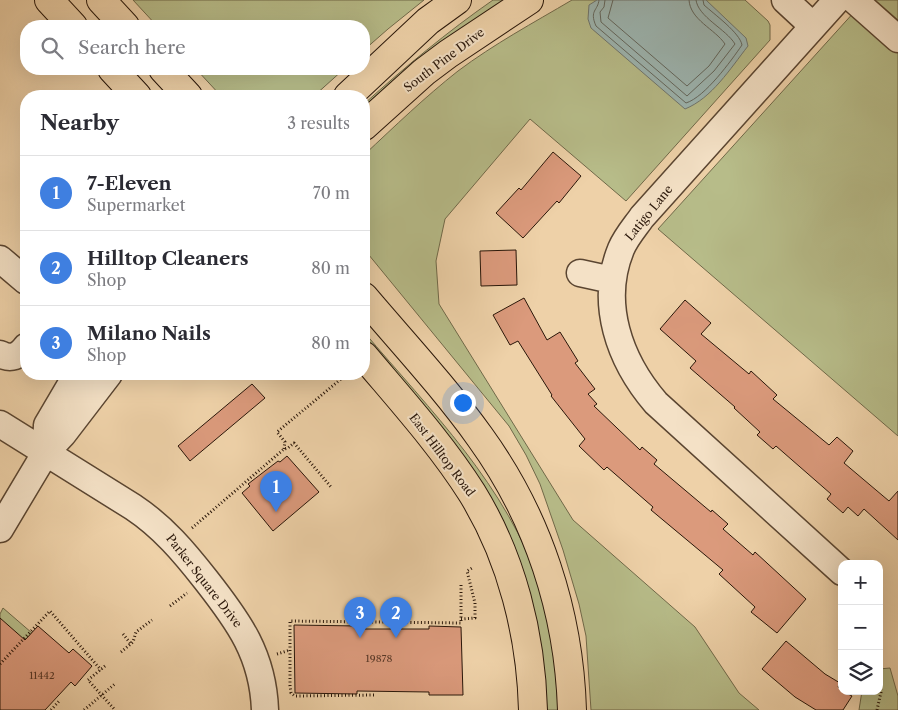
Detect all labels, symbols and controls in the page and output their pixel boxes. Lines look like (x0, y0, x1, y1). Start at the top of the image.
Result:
search box (20, 20, 370, 75)
street label: South Pine Drive (400, 24, 487, 95)
icon: search (38, 34, 66, 62)
text: Search here (78, 36, 186, 59)
text: Nearby (40, 110, 119, 135)
text: 3 results (287, 113, 350, 133)
text: 7-Eleven (87, 172, 172, 195)
street label: Latigo Lane (622, 182, 676, 244)
text: 1 (52, 183, 60, 203)
text: 70 m (313, 183, 350, 203)
text: Supermarket (87, 195, 185, 215)
text: Hilltop Cleaners (87, 247, 249, 270)
text: 2 (51, 258, 61, 278)
text: 80 m (311, 258, 350, 278)
text: Shop (87, 270, 126, 290)
text: Milano Nails (87, 322, 211, 345)
text: 3 (51, 333, 61, 353)
text: 80 m (311, 333, 350, 353)
text: Shop (87, 345, 126, 365)
your location (450, 390, 476, 416)
street label: East Hilltop Road (406, 410, 479, 500)
pin: 1 (260, 471, 292, 512)
street label: Parker Square Drive (163, 531, 246, 631)
map controls (838, 560, 883, 695)
button: + (838, 560, 883, 605)
pin: 3 (344, 597, 376, 638)
pin: 2 (380, 597, 412, 638)
button: − (838, 605, 883, 650)
button: layers (838, 650, 883, 695)
house number: 19878 (366, 652, 392, 665)
house number: 11442 (29, 669, 55, 682)

